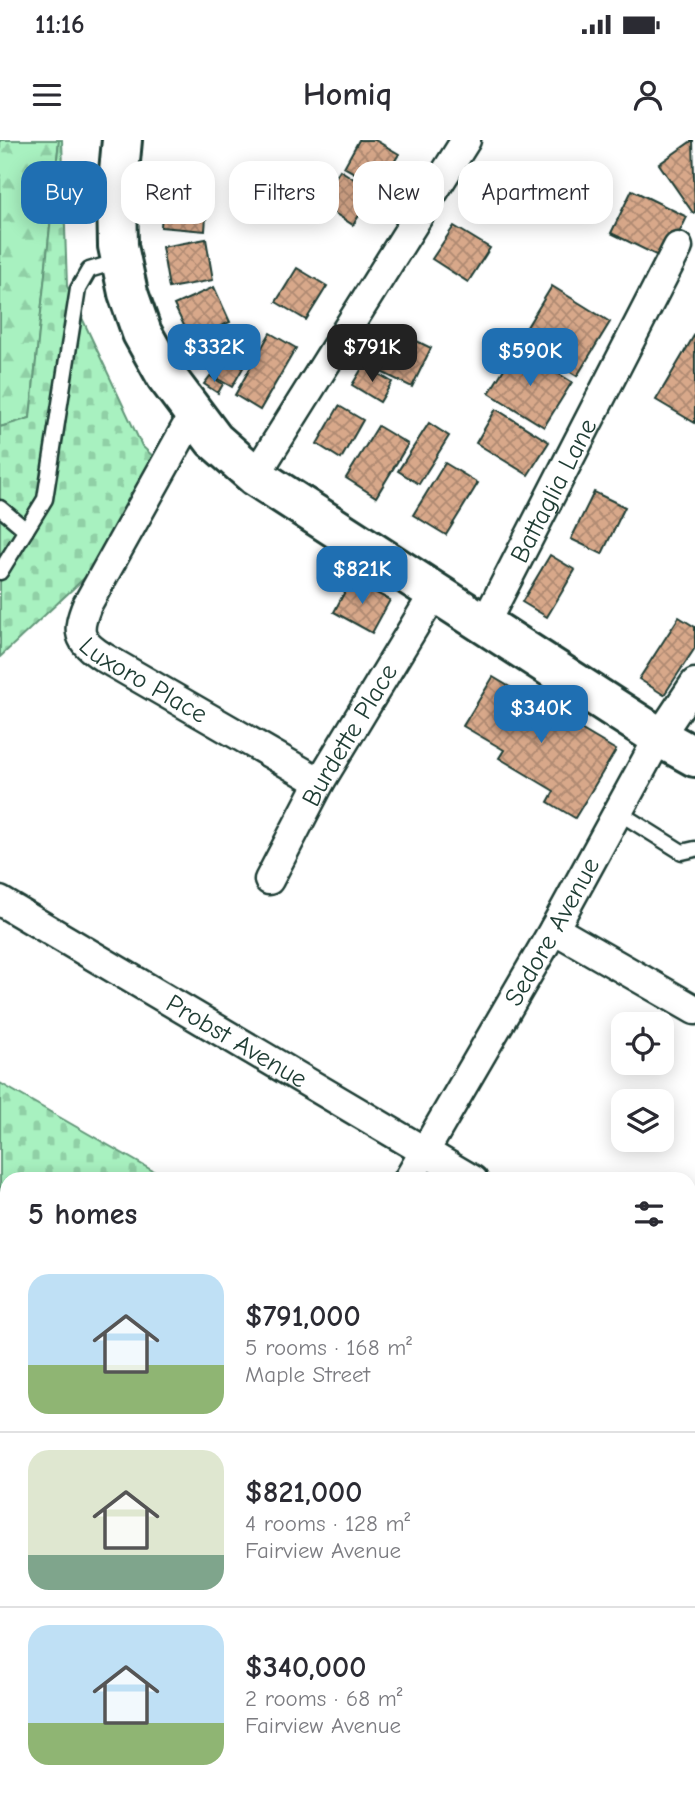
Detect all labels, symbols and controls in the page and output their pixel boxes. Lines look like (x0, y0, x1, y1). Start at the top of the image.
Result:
text: 11:16 (35, 10, 85, 40)
icon: menu (28, 76, 66, 114)
text: Homiq (303, 76, 392, 113)
icon: person (629, 76, 667, 114)
chip: Buy (21, 161, 107, 224)
chip: Rent (121, 161, 215, 224)
chip: Filters (229, 161, 339, 224)
chip: New (353, 161, 444, 224)
chip: Apartment (458, 161, 613, 224)
pin: $332K (165, 324, 263, 384)
pin: $791K (323, 324, 421, 384)
pin: $590K (481, 328, 579, 388)
text: $332K (184, 333, 244, 360)
text: $791K (343, 333, 401, 360)
text: $590K (498, 337, 562, 364)
street label: Battaglia Lane (505, 414, 603, 568)
pin: $821K (313, 546, 411, 606)
text: $821K (332, 555, 392, 582)
street label: Luxoro Place (73, 631, 213, 730)
street label: Burdette Place (296, 658, 404, 811)
pin: $340K (492, 686, 590, 745)
text: $340K (510, 694, 572, 721)
street label: Sedore Avenue (499, 853, 606, 1012)
street label: Probst Avenue (161, 988, 312, 1095)
map controls (611, 1012, 674, 1152)
button: locate (611, 1012, 674, 1075)
button: layers (611, 1089, 674, 1152)
icon: filters (630, 1195, 668, 1233)
text: 5 homes (28, 1197, 137, 1232)
text: $791,000 (245, 1299, 361, 1334)
icon: home (84, 1302, 168, 1386)
text: 5 rooms · 168 m² (245, 1334, 412, 1361)
text: Maple Street (245, 1361, 370, 1388)
text: $821,000 (245, 1475, 362, 1510)
icon: home (84, 1478, 168, 1562)
text: 4 rooms · 128 m² (245, 1510, 410, 1537)
text: Fairview Avenue (245, 1537, 401, 1564)
text: $340,000 (245, 1650, 366, 1685)
icon: home (84, 1653, 168, 1737)
text: 2 rooms · 68 m² (245, 1685, 403, 1712)
text: Fairview Avenue (245, 1712, 401, 1739)

